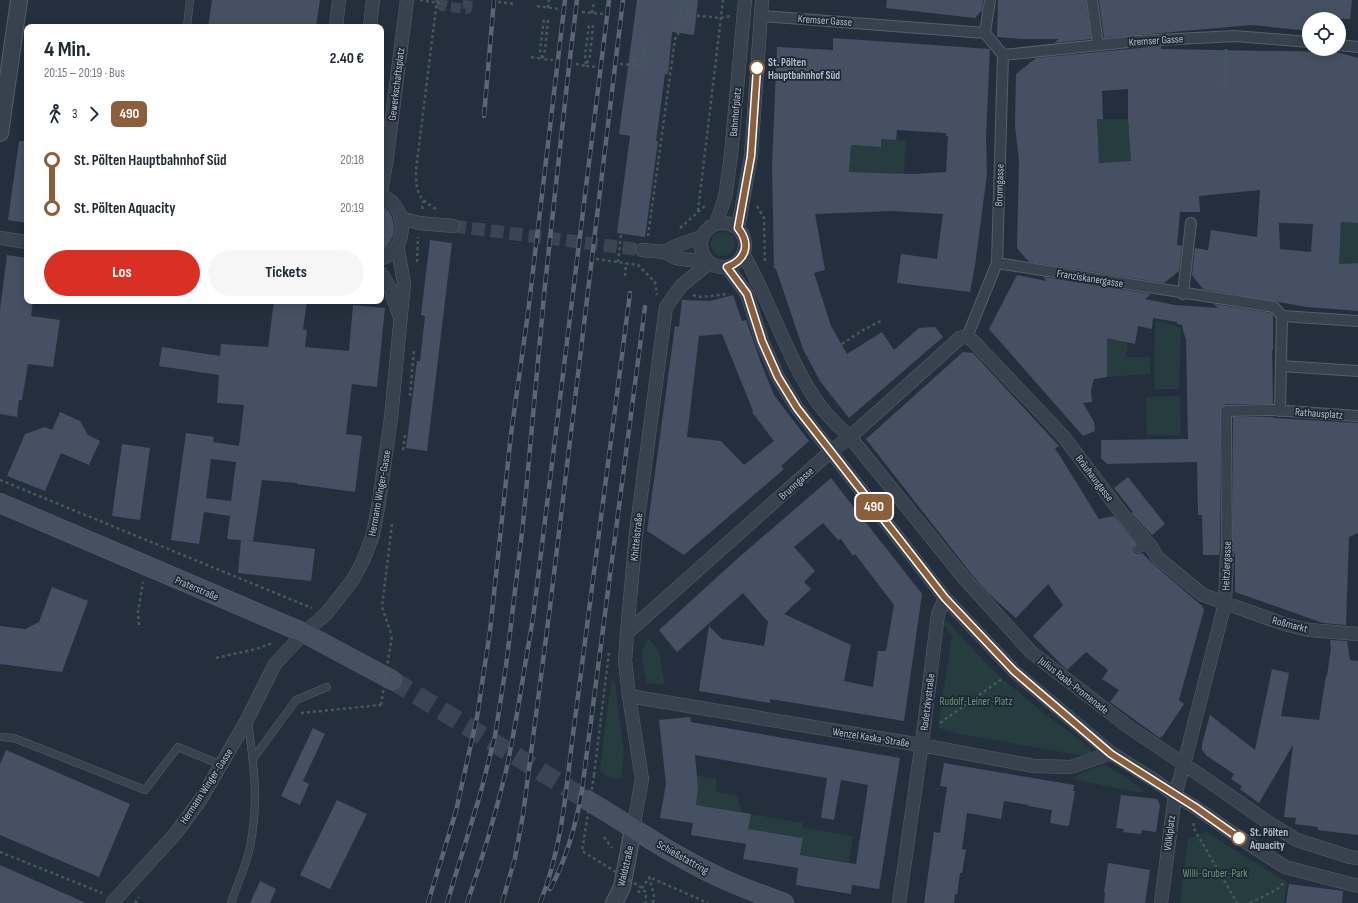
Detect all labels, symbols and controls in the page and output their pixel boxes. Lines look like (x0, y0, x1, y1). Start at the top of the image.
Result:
street label: Kremser Gasse (797, 12, 853, 29)
map controls (1302, 12, 1346, 56)
button: locate (1302, 12, 1346, 56)
street label: Kremser Gasse (1128, 32, 1184, 49)
text: 4 Min. (44, 36, 91, 63)
street label: Gewerkschaftsplatz (386, 47, 407, 121)
text: 2.40 € (330, 49, 364, 68)
place label: St. Pölten Hauptbahnhof Süd (768, 56, 840, 82)
marker: St. Pölten Hauptbahnhof Süd (749, 60, 765, 76)
text: 20:15 – 20:19 · Bus (44, 65, 125, 81)
street label: Bahnhofplatz (727, 87, 744, 137)
icon: walk (44, 103, 66, 125)
icon: forward (83, 103, 105, 125)
text: 490 (119, 105, 139, 122)
text: 3 (72, 106, 77, 122)
text: St. Pölten Hauptbahnhof Süd (74, 151, 227, 170)
text: 20:18 (340, 152, 364, 168)
street label: Brunngasse (992, 163, 1007, 207)
text: St. Pölten Aquacity (74, 199, 176, 218)
text: 20:19 (340, 200, 364, 216)
button: Los (44, 250, 200, 296)
button: Tickets (208, 250, 364, 296)
street label: Franziskanergasse (1056, 267, 1124, 290)
street label: Rathausplatz (1294, 405, 1344, 422)
street label: Hermann Winger-Gasse (366, 449, 393, 537)
street label: Bräuhausgasse (1073, 452, 1116, 504)
street label: Brunngasse (776, 464, 817, 503)
line badge: 490 (851, 494, 897, 520)
text: 490 (864, 498, 884, 515)
street label: Khittelstraße (628, 512, 645, 562)
street label: Heitzlergasse (1219, 541, 1234, 591)
street label: Praterstraße (173, 573, 221, 603)
street label: Roßmarkt (1271, 614, 1310, 636)
street label: Julius Raab-Promenade (1035, 653, 1111, 717)
street label: Radetzkystraße (918, 673, 937, 731)
park label: Rudolf-Leiner-Platz (940, 695, 1013, 708)
street label: Wenzel Kaska-Straße (831, 725, 910, 750)
street label: Hermann Winger-Gasse (177, 746, 236, 826)
street label: Völklplatz (1161, 815, 1178, 852)
place label: St. Pölten Aquacity (1249, 826, 1288, 852)
marker: St. Pölten Aquacity (1231, 830, 1247, 846)
street label: Schießstattring (655, 838, 712, 877)
street label: Waldstraße (615, 845, 636, 888)
park label: Willi-Gruber-Park (1182, 867, 1248, 880)

